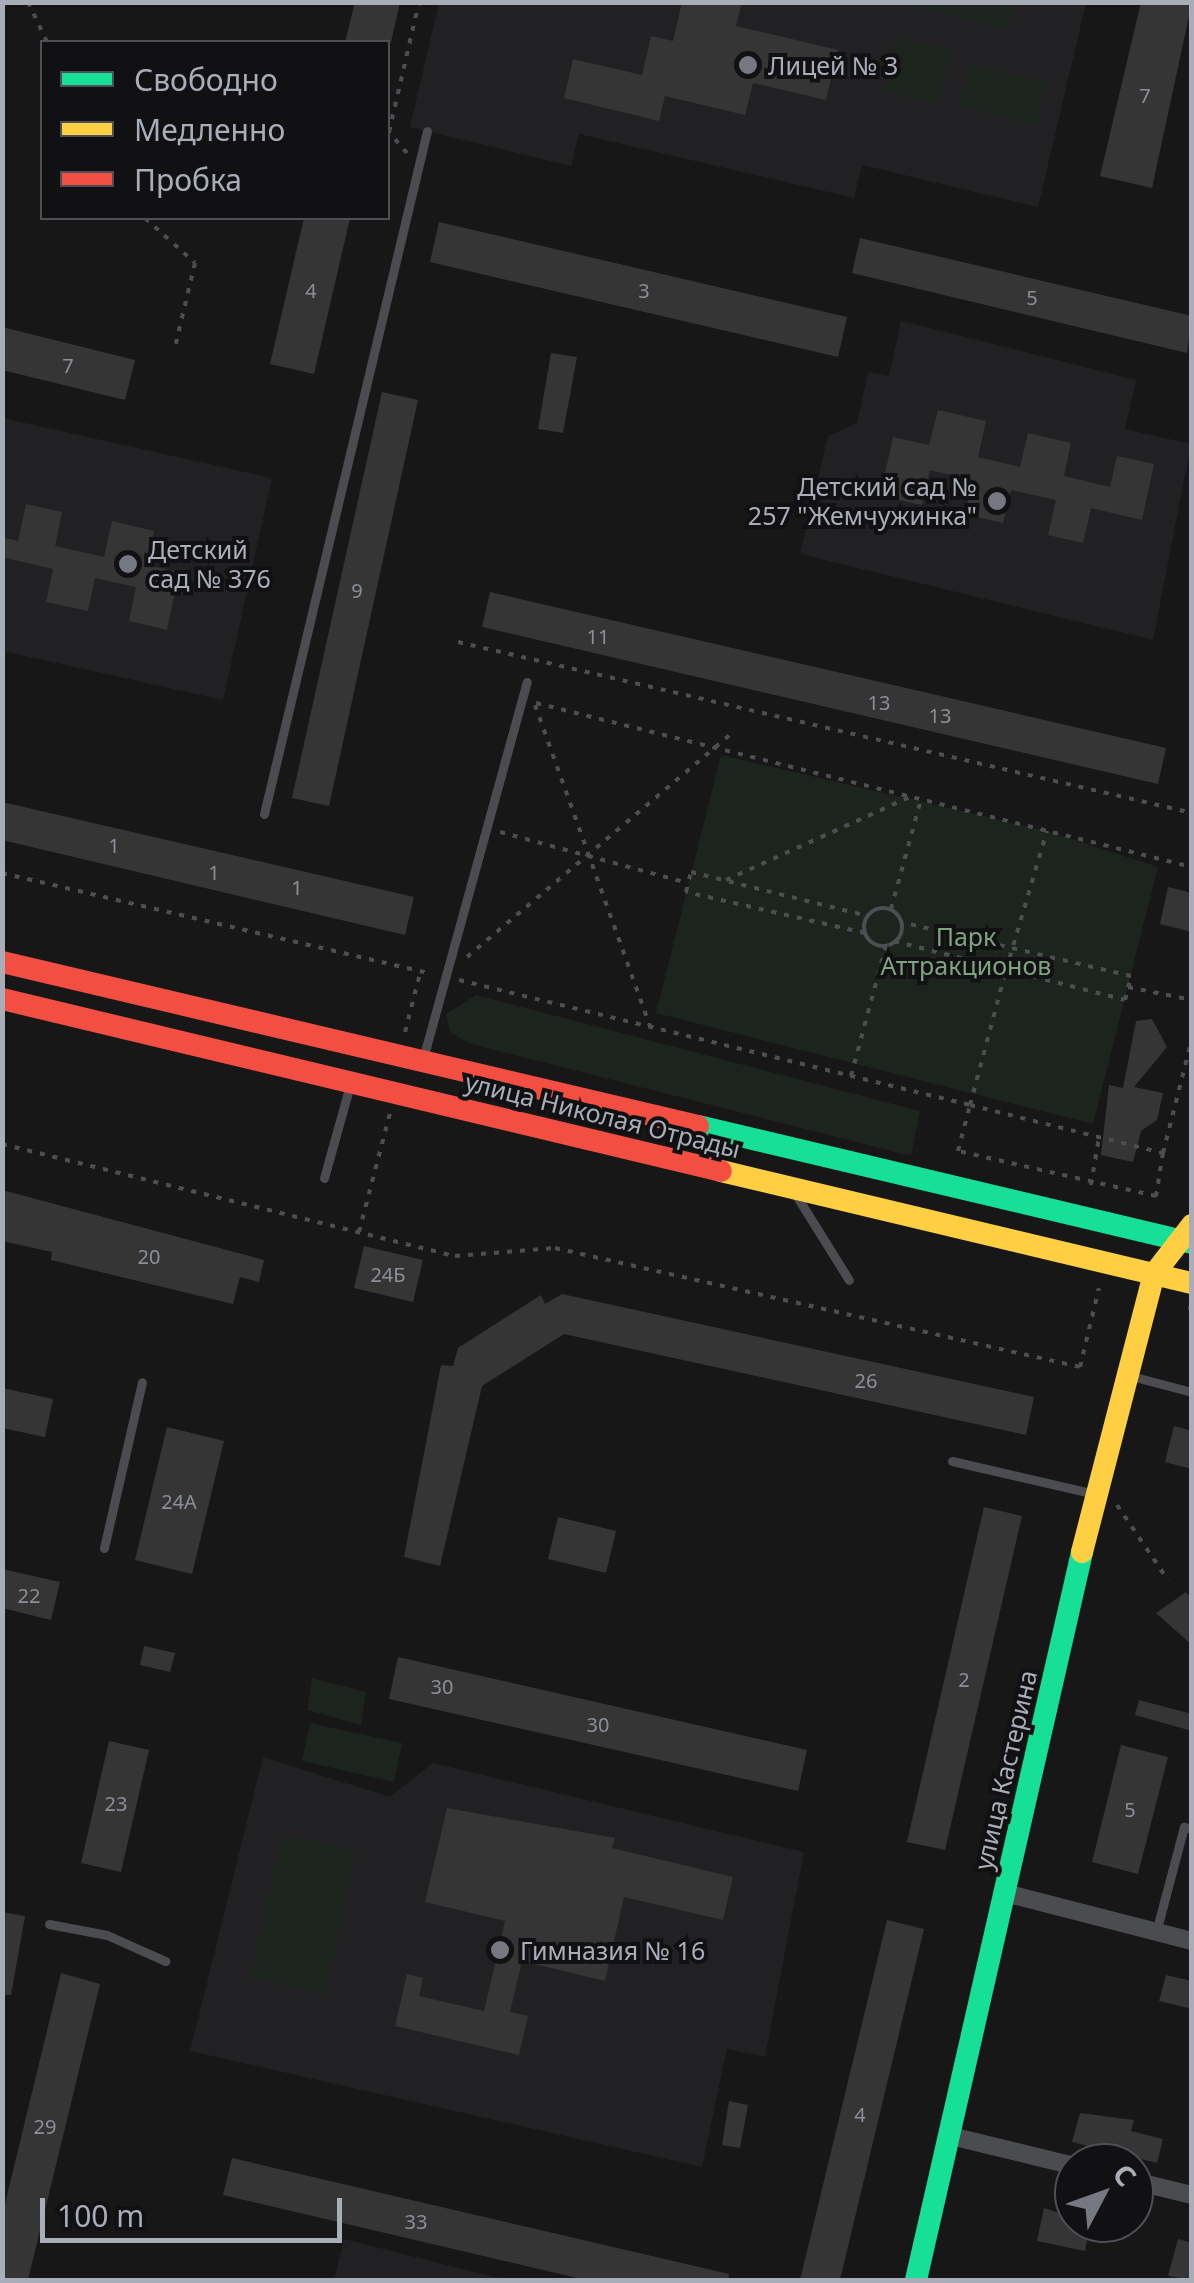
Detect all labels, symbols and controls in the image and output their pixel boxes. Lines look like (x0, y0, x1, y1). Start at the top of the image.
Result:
legend (40, 40, 390, 220)
place label: Лицей № 3 (768, 50, 898, 80)
marker: Лицей № 3 (737, 54, 759, 76)
text: Свободно (134, 59, 278, 100)
house number: 7 (1139, 83, 1151, 107)
text: Медленно (134, 109, 285, 150)
text: Пробка (134, 159, 242, 200)
house number: 4 (305, 278, 317, 302)
house number: 3 (638, 278, 650, 302)
house number: 5 (1026, 285, 1038, 309)
house number: 7 (62, 353, 74, 377)
place label: Детский сад № 257 "Жемчужинка" (748, 472, 977, 531)
marker: Детский сад № 257 "Жемчужинка" (986, 490, 1008, 512)
place label: Детский сад № 376 (148, 535, 271, 594)
marker: Детский сад № 376 (117, 553, 139, 575)
house number: 9 (351, 578, 363, 602)
house number: 11 (587, 624, 609, 648)
house number: 13 (868, 690, 890, 714)
house number: 13 (929, 703, 951, 727)
house number: 1 (108, 833, 120, 857)
house number: 1 (208, 860, 220, 884)
house number: 1 (291, 875, 303, 899)
park label: Парк Аттракционов (881, 922, 1051, 981)
street label: улица Николая Отрады (462, 1066, 744, 1164)
house number: 20 (138, 1244, 160, 1268)
house number: 24Б (370, 1262, 406, 1286)
house number: 26 (855, 1368, 877, 1392)
house number: 24А (161, 1489, 197, 1513)
house number: 22 (18, 1583, 40, 1607)
house number: 2 (958, 1667, 970, 1691)
street label: улица Кастерина (967, 1667, 1043, 1873)
house number: 30 (431, 1674, 453, 1698)
house number: 30 (587, 1712, 609, 1736)
house number: 23 (105, 1791, 127, 1815)
house number: 5 (1124, 1797, 1136, 1821)
place label: Гимназия № 16 (520, 1935, 705, 1965)
marker: Гимназия № 16 (489, 1939, 511, 1961)
house number: 4 (854, 2102, 866, 2126)
house number: 29 (34, 2114, 56, 2138)
north arrow (1054, 2143, 1154, 2243)
text: С (1105, 2155, 1145, 2194)
scale bar (45, 2178, 348, 2240)
text: 100 m (57, 2195, 144, 2236)
house number: 33 (405, 2209, 427, 2233)

